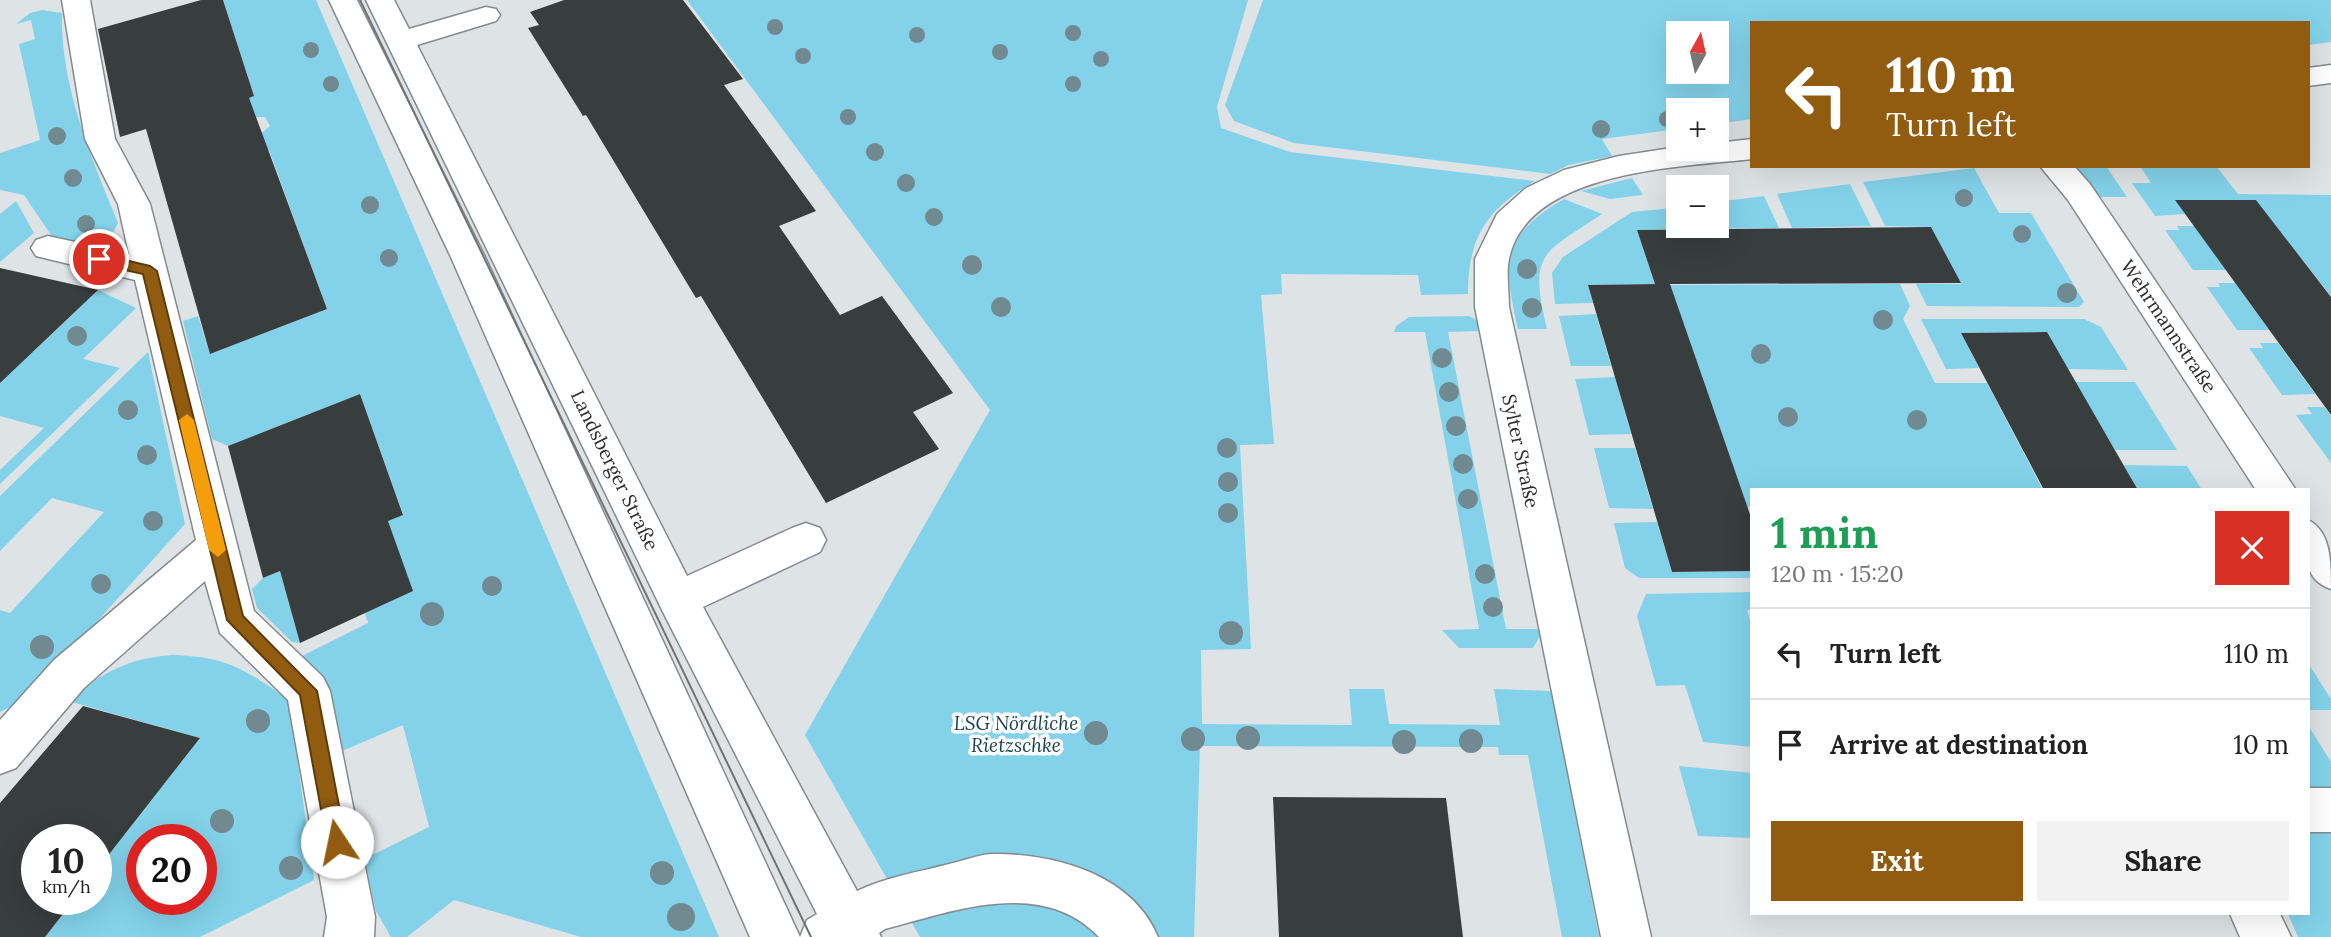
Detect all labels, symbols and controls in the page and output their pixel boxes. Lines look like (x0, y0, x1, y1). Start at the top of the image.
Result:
north arrow (1666, 21, 1729, 84)
map controls (1666, 21, 1729, 238)
text: 110 m (1886, 43, 2015, 105)
icon: left (1771, 49, 1862, 140)
button: + (1666, 98, 1729, 161)
text: Turn left (1886, 104, 2016, 145)
button: − (1666, 175, 1729, 238)
pin (69, 229, 129, 289)
icon: arrive (80, 240, 118, 278)
street label: Wehrmannstraße (2116, 255, 2222, 397)
street label: Landsberger Straße (566, 386, 664, 554)
street label: Sylter Straße (1497, 392, 1545, 510)
text: 1 min (1771, 506, 1878, 560)
button: close (2215, 511, 2289, 585)
text: 120 m · 15:20 (1771, 559, 1904, 588)
icon: left (1771, 635, 1809, 673)
text: Turn left (1830, 637, 1941, 670)
text: 110 m (2224, 637, 2289, 670)
park label: LSG Nördliche Rietzschke (954, 711, 1078, 757)
icon: arrive (1771, 726, 1809, 764)
text: Arrive at destination (1830, 728, 2088, 761)
text: 10 m (2233, 728, 2289, 761)
position arrow (300, 805, 374, 879)
button: Exit (1771, 821, 2023, 901)
button: Share (2037, 821, 2289, 901)
speed limit sign: 20 (126, 824, 217, 915)
text: 10 (48, 838, 85, 883)
text: km/h (42, 875, 91, 898)

